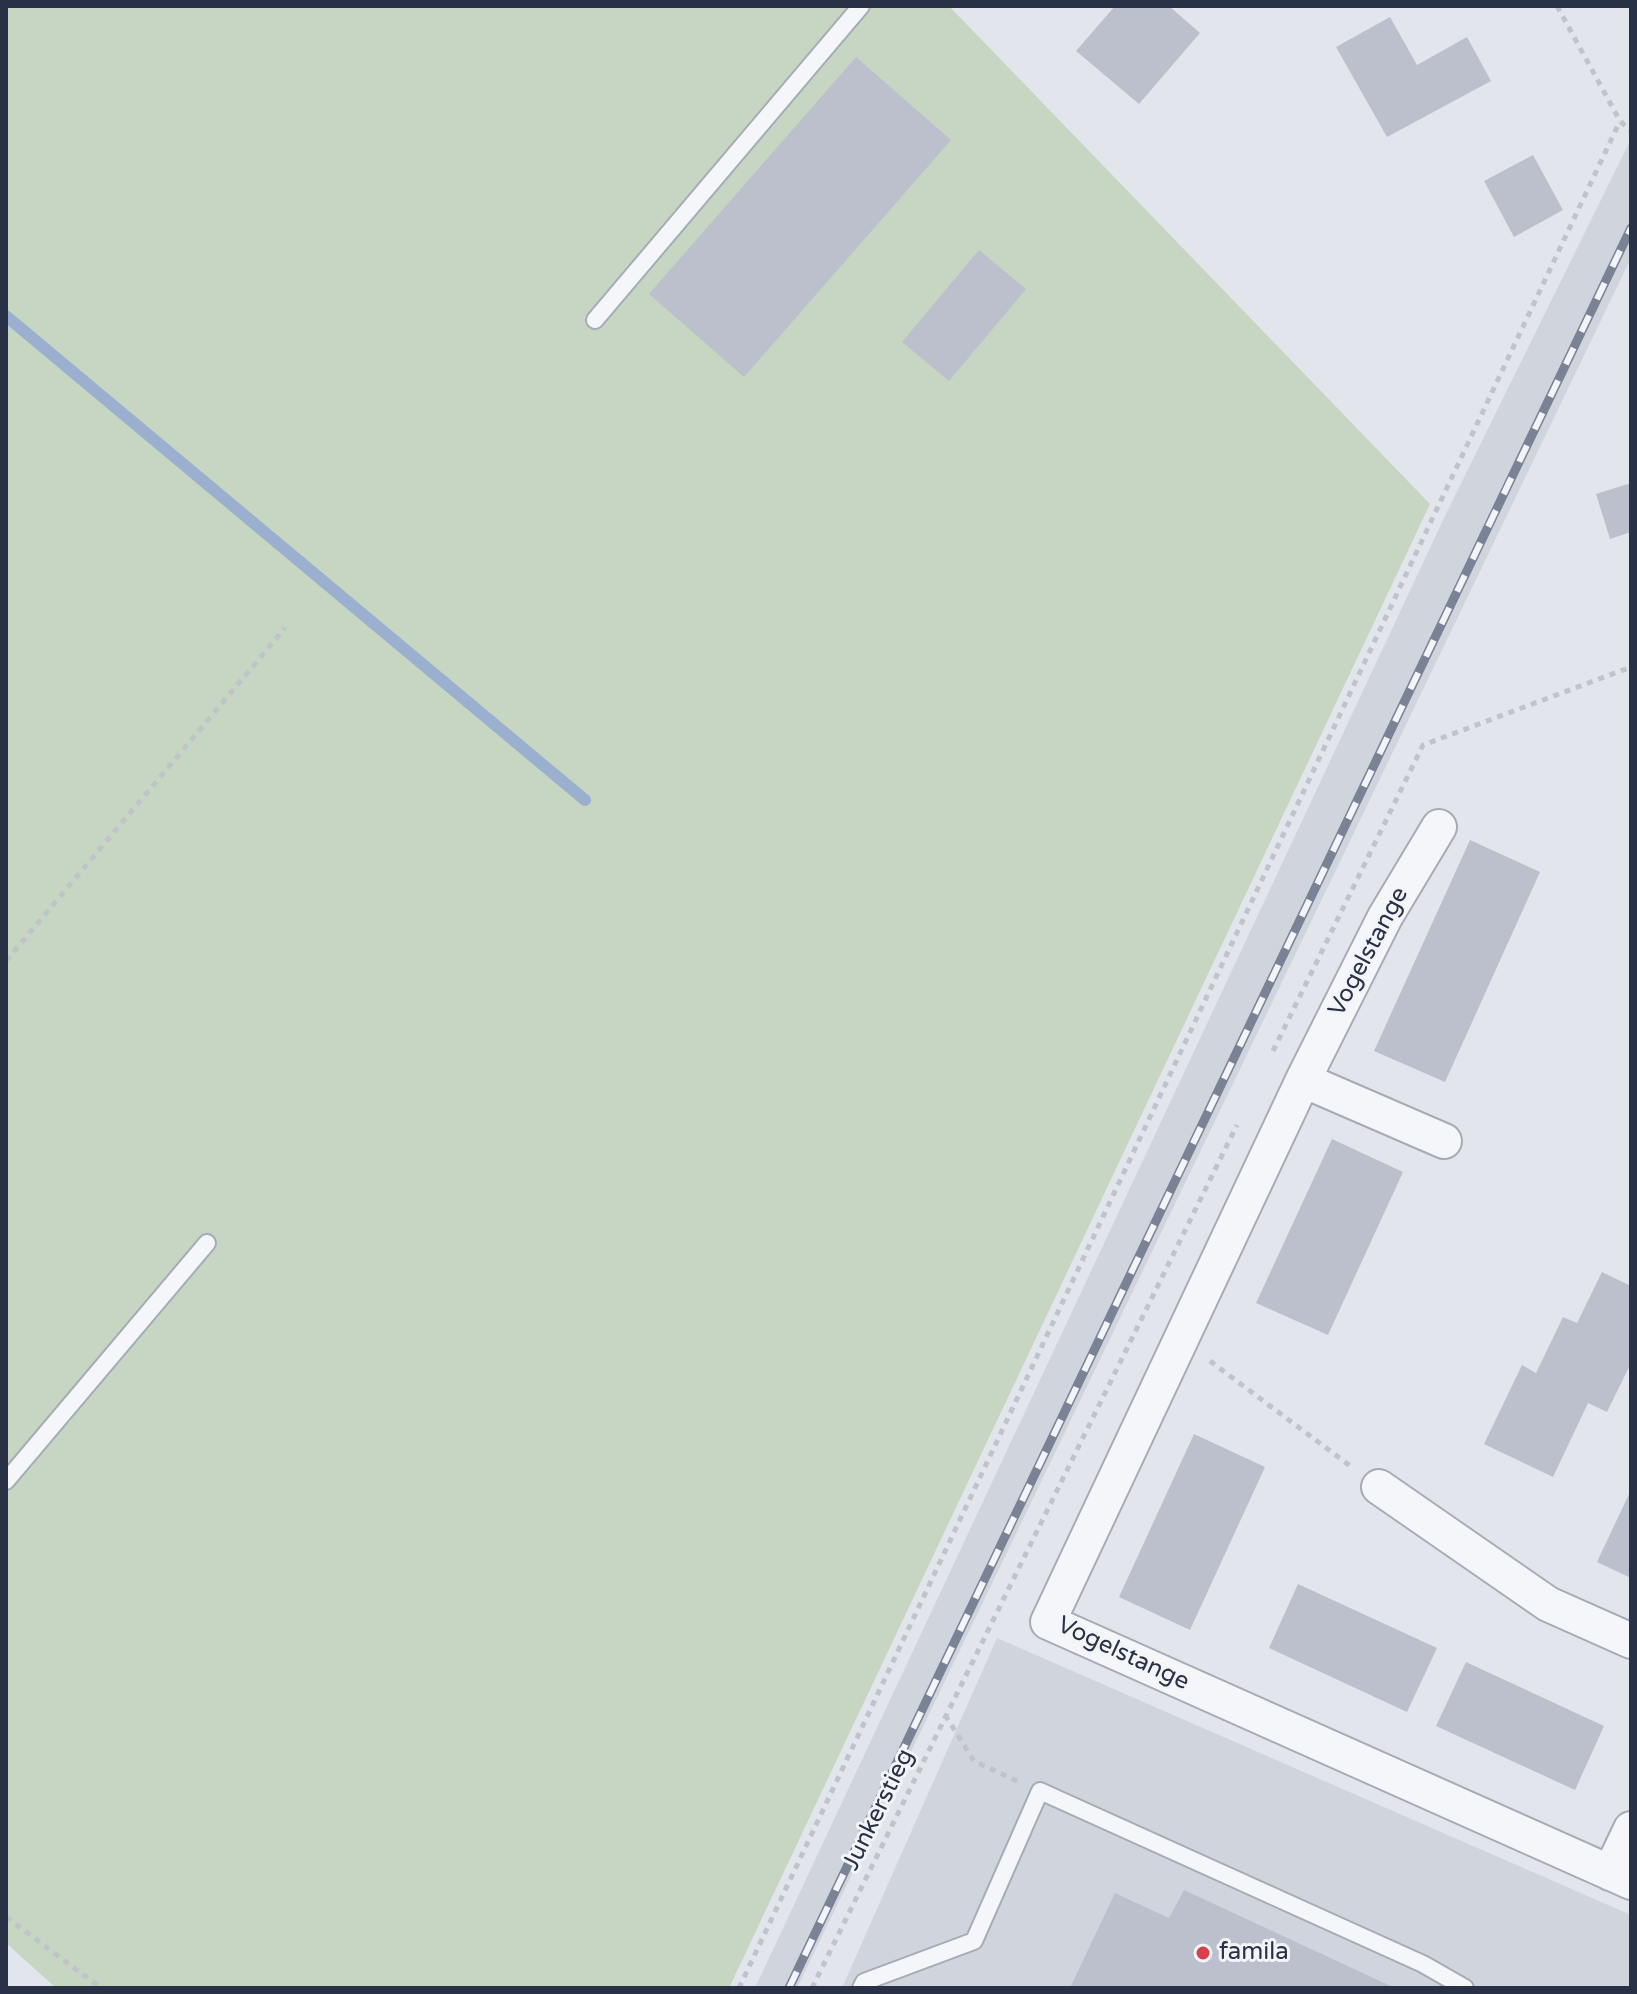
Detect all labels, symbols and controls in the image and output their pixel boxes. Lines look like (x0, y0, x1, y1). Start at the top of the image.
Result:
street label: Vogelstange (1323, 883, 1415, 1021)
street label: Vogelstange (1053, 1611, 1193, 1697)
street label: Junkerstieg (837, 1745, 921, 1875)
place label: famila (1219, 1939, 1289, 1967)
marker: famila (1194, 1944, 1212, 1962)

